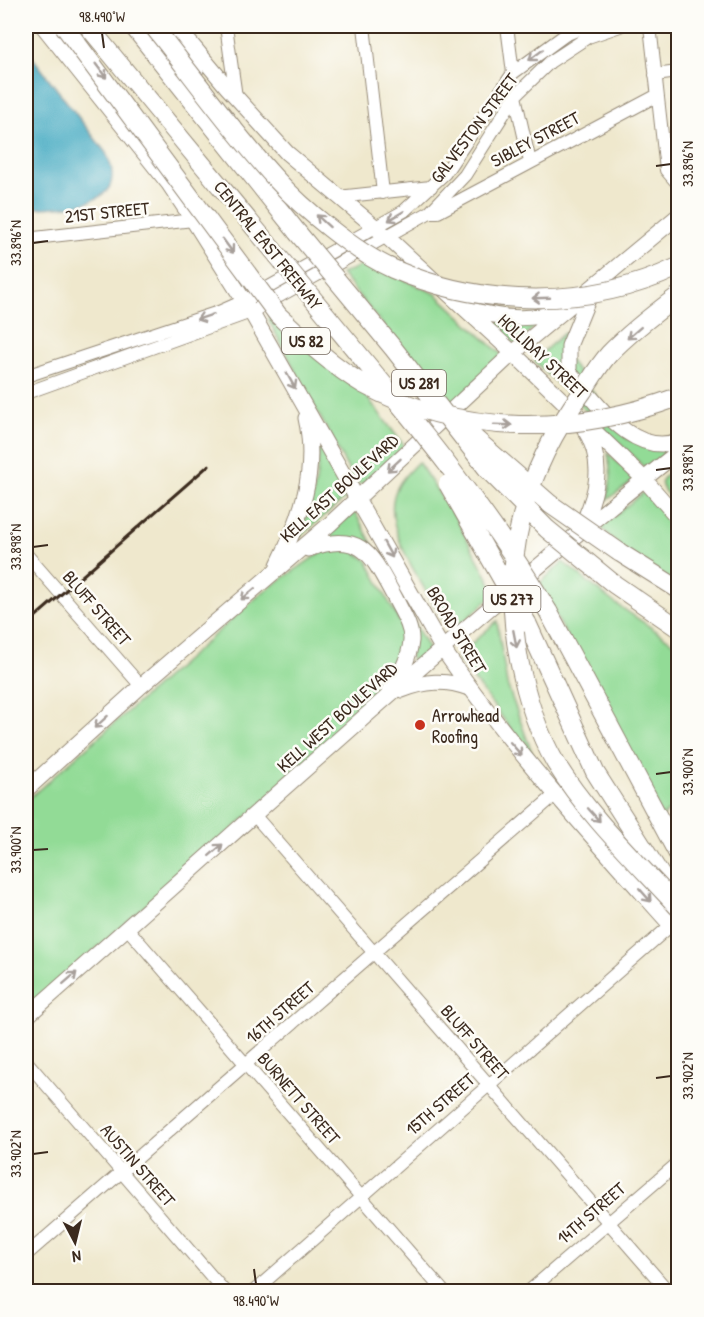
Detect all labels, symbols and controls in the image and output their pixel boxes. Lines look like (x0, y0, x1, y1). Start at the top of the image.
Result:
text: 98.490°W (79, 6, 126, 27)
one-way arrow (528, 48, 544, 61)
one-way arrow (94, 63, 107, 79)
street label: GALVESTON STREET (424, 67, 524, 188)
street label: SIBLEY STREET (486, 105, 584, 173)
text: 33.896°N (677, 141, 698, 187)
street label: CENTRAL EAST FREEWAY (208, 175, 328, 315)
street label: 21ST STREET (63, 195, 151, 229)
one-way arrow (388, 210, 405, 222)
one-way arrow (316, 214, 331, 228)
text: 33.896°N (5, 220, 26, 266)
one-way arrow (222, 237, 234, 253)
one-way arrow (531, 293, 551, 304)
street label: HOLLIDAY STREET (493, 308, 594, 405)
one-way arrow (196, 312, 215, 323)
one-way arrow (626, 327, 642, 340)
road number: US 82 (282, 328, 330, 354)
road number: US 281 (392, 370, 446, 396)
one-way arrow (285, 372, 297, 389)
one-way arrow (492, 419, 512, 430)
street label: KELL EAST BOULEVARD (274, 428, 404, 548)
text: 33.898°N (677, 445, 698, 491)
one-way arrow (387, 458, 402, 473)
text: 33.898°N (5, 524, 26, 570)
one-way arrow (382, 541, 394, 558)
street label: BLUFF STREET (57, 565, 137, 652)
street label: BROAD STREET (421, 582, 493, 679)
road number: US 277 (484, 586, 540, 612)
one-way arrow (240, 588, 256, 601)
one-way arrow (510, 629, 521, 648)
street label: KELL WEST BOULEVARD (271, 656, 403, 778)
place label: Arrowhead Roofing (432, 703, 499, 749)
one-way arrow (94, 715, 109, 729)
marker: Arrowhead Roofing (413, 718, 427, 732)
one-way arrow (509, 741, 523, 756)
text: 33.900°N (677, 748, 698, 796)
one-way arrow (587, 807, 601, 822)
text: 33.900°N (5, 826, 26, 874)
one-way arrow (208, 843, 223, 857)
one-way arrow (638, 887, 652, 902)
one-way arrow (62, 971, 77, 985)
street label: 16TH STREET (240, 975, 320, 1049)
street label: BLUFF STREET (435, 999, 515, 1086)
street label: BURNETT STREET (252, 1046, 347, 1150)
text: 33.902°N (677, 1052, 698, 1100)
street label: 15TH STREET (400, 1067, 480, 1141)
street label: AUSTIN STREET (95, 1118, 181, 1212)
text: 33.902°N (5, 1130, 26, 1178)
street label: 14TH STREET (551, 1176, 631, 1250)
north arrow (45, 1212, 105, 1272)
text: N (71, 1245, 82, 1268)
text: 98.490°W (233, 1290, 280, 1311)

